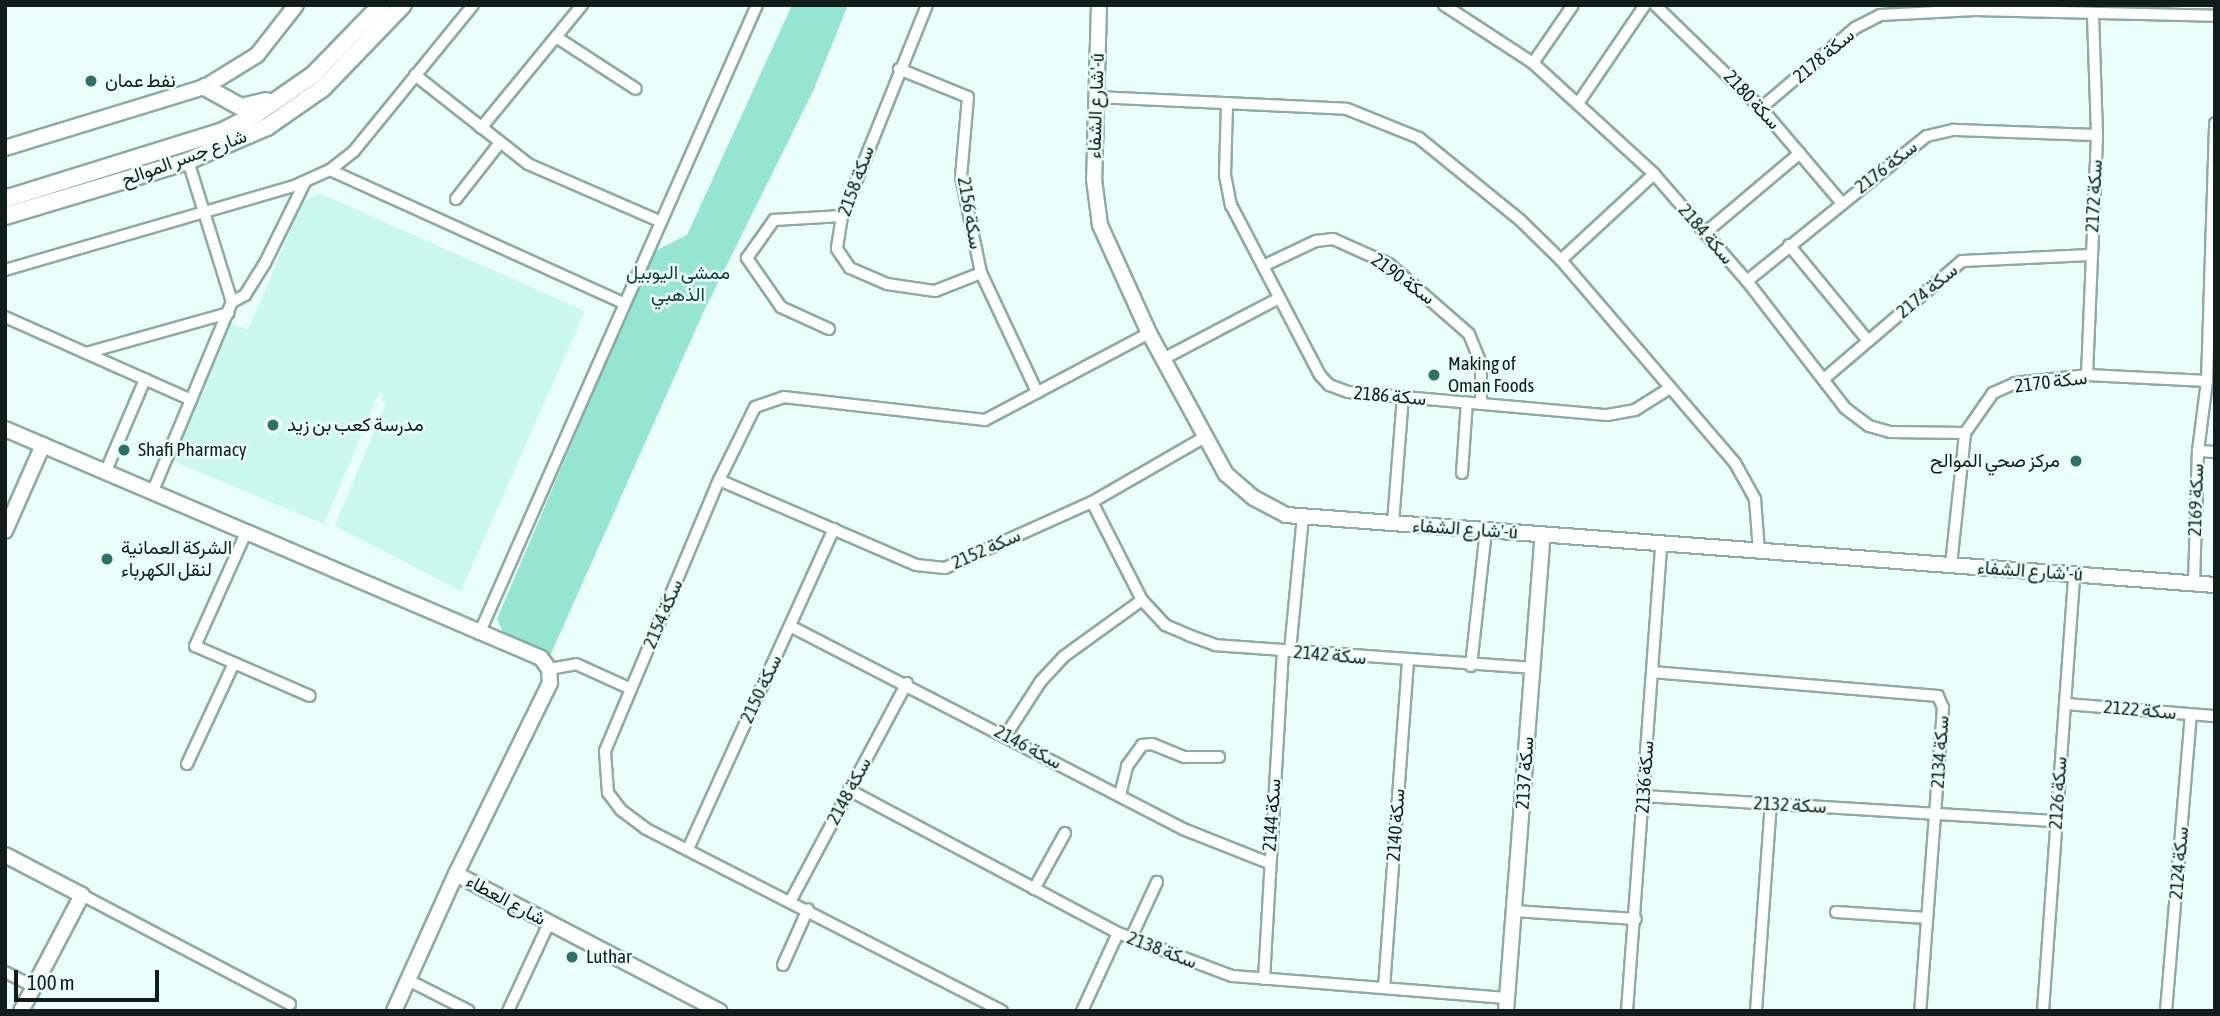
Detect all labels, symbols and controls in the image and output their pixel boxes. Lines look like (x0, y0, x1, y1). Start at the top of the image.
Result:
street label: سكة 2178 (1789, 24, 1859, 88)
street label: شارع الشفاء'-ú (1083, 53, 1109, 159)
street label: سكة 2180 (1719, 66, 1785, 134)
place label: نفط عمان (105, 70, 176, 92)
marker: نفط عمان (83, 73, 99, 89)
street label: شارع جسر الموالح (118, 125, 250, 191)
street label: سكة 2176 (1850, 136, 1922, 198)
street label: سكة 2158 (833, 143, 879, 219)
street label: سكة 2172 (2081, 159, 2107, 233)
street label: سكة 2156 (952, 175, 988, 251)
street label: سكة 2184 (1673, 199, 1739, 269)
street label: سكة 2190 (1367, 248, 1439, 310)
street label: سكة 2174 (1892, 259, 1962, 323)
park label: ممشى اليوبيل الذهبي (626, 262, 730, 306)
place label: Making of Oman Foods (1448, 353, 1534, 397)
street label: سكة 2170 (2013, 366, 2089, 398)
marker: Making of Oman Foods (1426, 367, 1442, 383)
street label: سكة 2186 (1353, 381, 1427, 411)
place label: مدرسة كعب بن زيد (287, 414, 424, 436)
marker: مدرسة كعب بن زيد (265, 417, 281, 433)
place label: Shafi Pharmacy (138, 439, 247, 461)
marker: Shafi Pharmacy (116, 442, 132, 458)
place label: مركز صحي الموالح (1930, 450, 2060, 472)
marker: مركز صحي الموالح (2066, 451, 2086, 471)
street label: سكة 2169 (2183, 463, 2209, 537)
street label: شارع الشفاء'-ú (1411, 514, 1519, 544)
street label: سكة 2152 (948, 524, 1024, 574)
place label: الشرکة العمانیة لنقل الکهرباء (121, 537, 232, 581)
marker: الشرکة العمانیة لنقل الکهرباء (99, 551, 115, 567)
street label: شارع الشفاء'-ú (1976, 556, 2084, 586)
street label: سكة 2154 (638, 576, 688, 652)
street label: سكة 2142 (1293, 640, 1367, 670)
street label: سكة 2150 (735, 651, 787, 727)
street label: سكة 2122 (2103, 695, 2177, 725)
street label: سكة 2134 (1926, 715, 1954, 789)
street label: سكة 2146 (990, 720, 1066, 774)
street label: سكة 2137 (1511, 736, 1539, 810)
street label: سكة 2136 (1631, 740, 1659, 814)
street label: سكة 2148 (822, 753, 876, 829)
street label: سكة 2126 (2044, 756, 2072, 830)
street label: سكة 2144 (1258, 778, 1286, 852)
street label: سكة 2140 (1382, 788, 1410, 862)
street label: سكة 2132 (1753, 792, 1827, 818)
street label: سكة 2124 (2164, 826, 2194, 900)
street label: شارع العطاء (462, 869, 550, 931)
street label: سكة 2138 (1124, 926, 1200, 974)
place label: Luthar (586, 946, 632, 968)
marker: Luthar (564, 949, 580, 965)
scale bar (18, 956, 163, 1000)
text: 100 m (27, 970, 75, 994)

